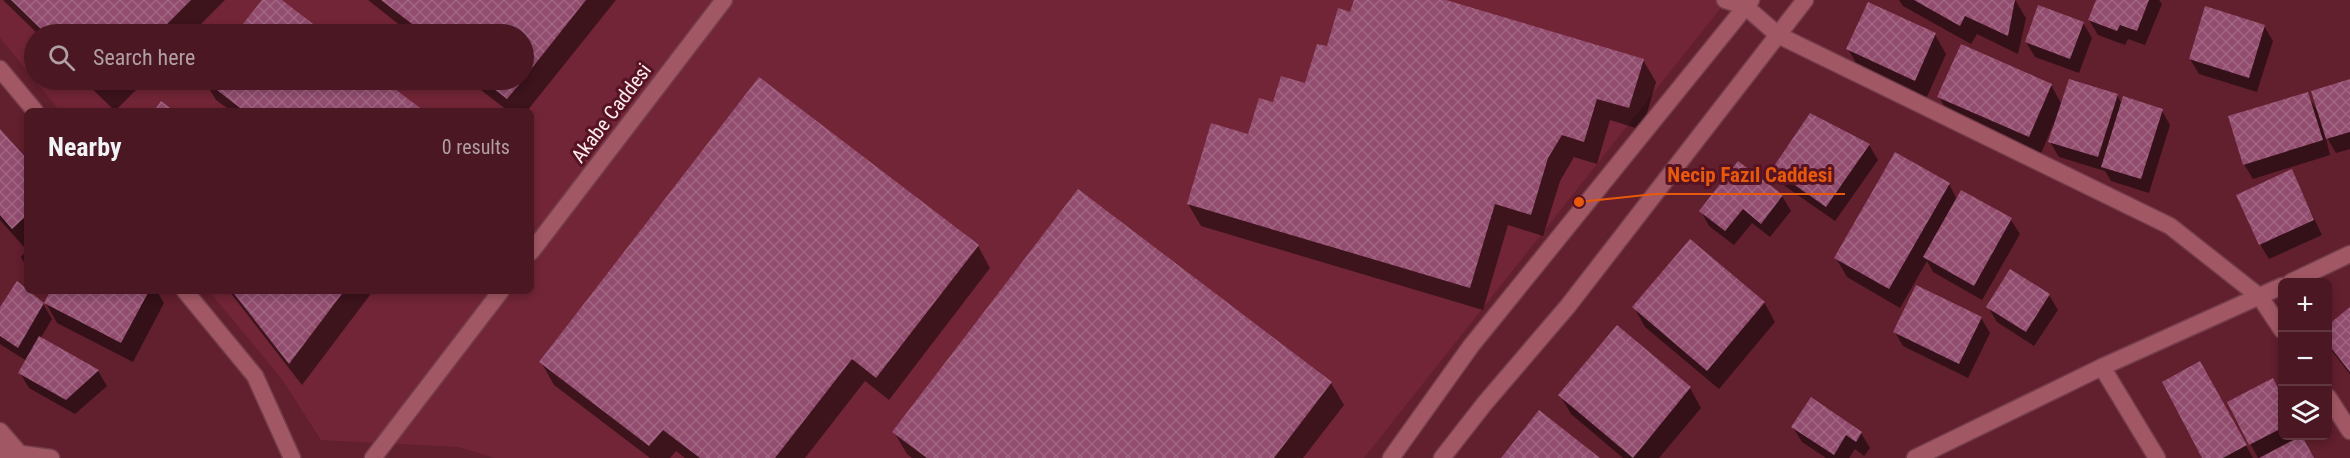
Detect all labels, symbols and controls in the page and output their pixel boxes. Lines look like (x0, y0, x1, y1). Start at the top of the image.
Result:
search box (24, 24, 534, 90)
icon: search (45, 41, 78, 74)
text: Search here (93, 45, 195, 70)
street label: Akabe Caddesi (566, 59, 656, 167)
text: Nearby (48, 132, 122, 162)
text: 0 results (442, 135, 510, 159)
callout: Necip Fazıl Caddesi (1655, 155, 1845, 194)
text: Necip Fazıl Caddesi (1667, 163, 1833, 187)
map controls (2278, 278, 2332, 440)
button: + (2278, 278, 2332, 332)
button: − (2278, 332, 2332, 386)
button: layers (2278, 386, 2332, 440)

